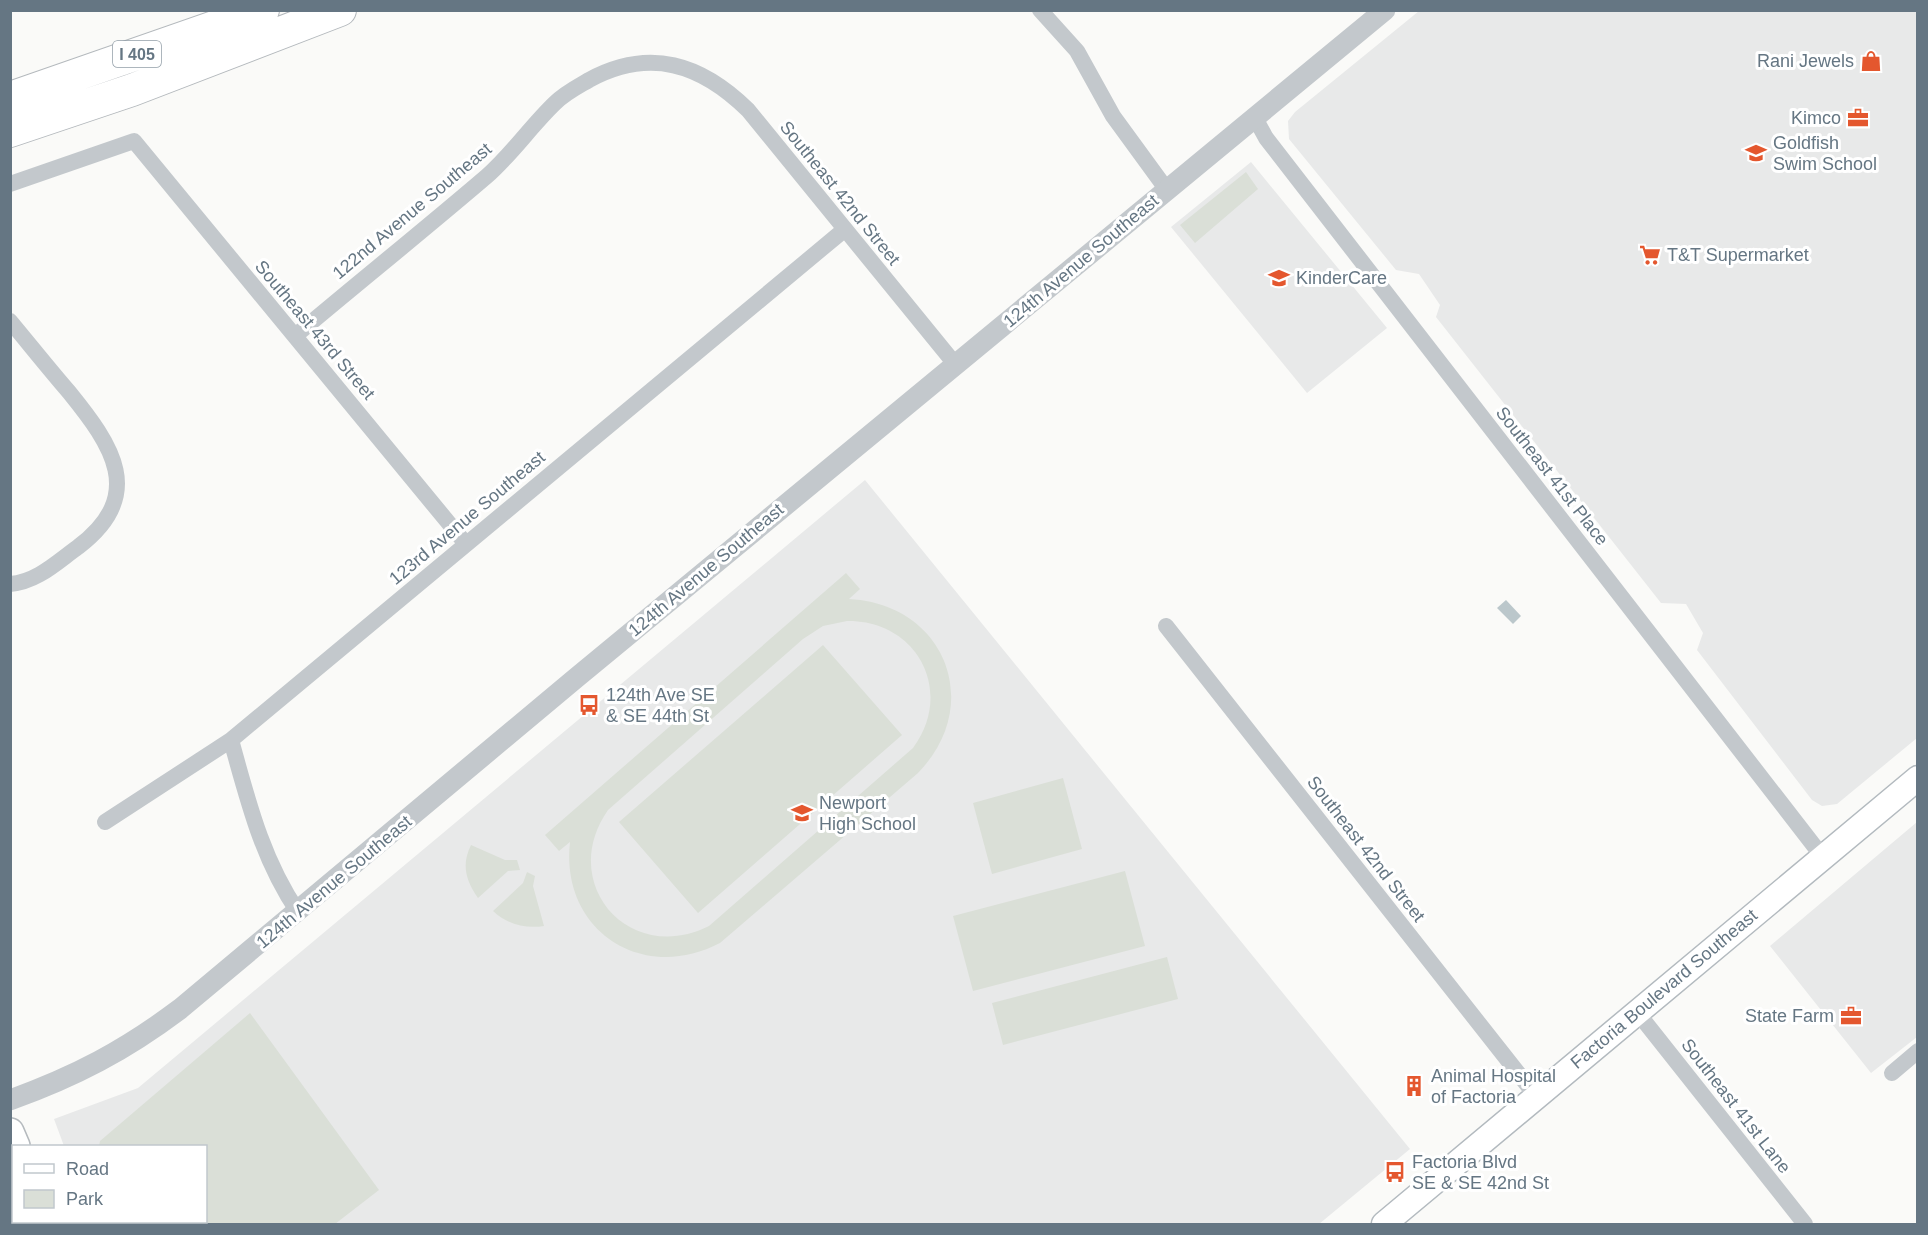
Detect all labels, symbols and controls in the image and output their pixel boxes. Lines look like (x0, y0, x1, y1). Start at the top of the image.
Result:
road number: I 405 (113, 41, 161, 67)
shop icon: Rani Jewels (1859, 49, 1883, 73)
place label: Rani Jewels (1757, 51, 1854, 71)
office icon: Kimco (1846, 106, 1870, 130)
place label: Kimco (1791, 108, 1841, 128)
street label: Southeast 42nd Street (776, 117, 904, 269)
place label: Goldfish Swim School (1773, 133, 1877, 174)
street label: 122nd Avenue Southeast (329, 139, 495, 283)
school or university icon: Goldfish Swim School (1744, 141, 1768, 165)
street label: 124th Avenue Southeast (1000, 190, 1162, 332)
supermarket icon: T&T Supermarket (1638, 243, 1662, 267)
place label: T&T Supermarket (1667, 245, 1809, 265)
street label: Southeast 43rd Street (251, 256, 379, 404)
school or university icon: KinderCare (1267, 266, 1291, 290)
place label: KinderCare (1296, 268, 1387, 288)
street label: Southeast 41st Place (1492, 403, 1612, 549)
street label: 123rd Avenue Southeast (385, 447, 549, 589)
street label: 124th Avenue Southeast (625, 499, 787, 641)
place label: 124th Ave SE & SE 44th St (606, 685, 715, 726)
bus stop icon: 124th Ave SE & SE 44th St (577, 693, 601, 717)
street label: Southeast 42nd Street (1303, 772, 1429, 926)
place label: Newport High School (819, 793, 916, 834)
school or university icon: Newport High School (790, 801, 814, 825)
street label: 124th Avenue Southeast (253, 811, 415, 953)
street label: Factoria Boulevard Southeast (1567, 905, 1761, 1073)
office icon: State Farm (1839, 1004, 1863, 1028)
place label: State Farm (1745, 1006, 1834, 1026)
street label: Southeast 41st Lane (1677, 1035, 1795, 1177)
place label: Animal Hospital of Factoria (1431, 1066, 1556, 1107)
building icon: Animal Hospital of Factoria (1402, 1074, 1426, 1098)
legend (12, 1145, 207, 1223)
place label: Factoria Blvd SE & SE 42nd St (1412, 1152, 1549, 1193)
text: Road (66, 1159, 109, 1179)
bus stop icon: Factoria Blvd SE & SE 42nd St (1383, 1160, 1407, 1184)
text: Park (66, 1189, 104, 1209)

